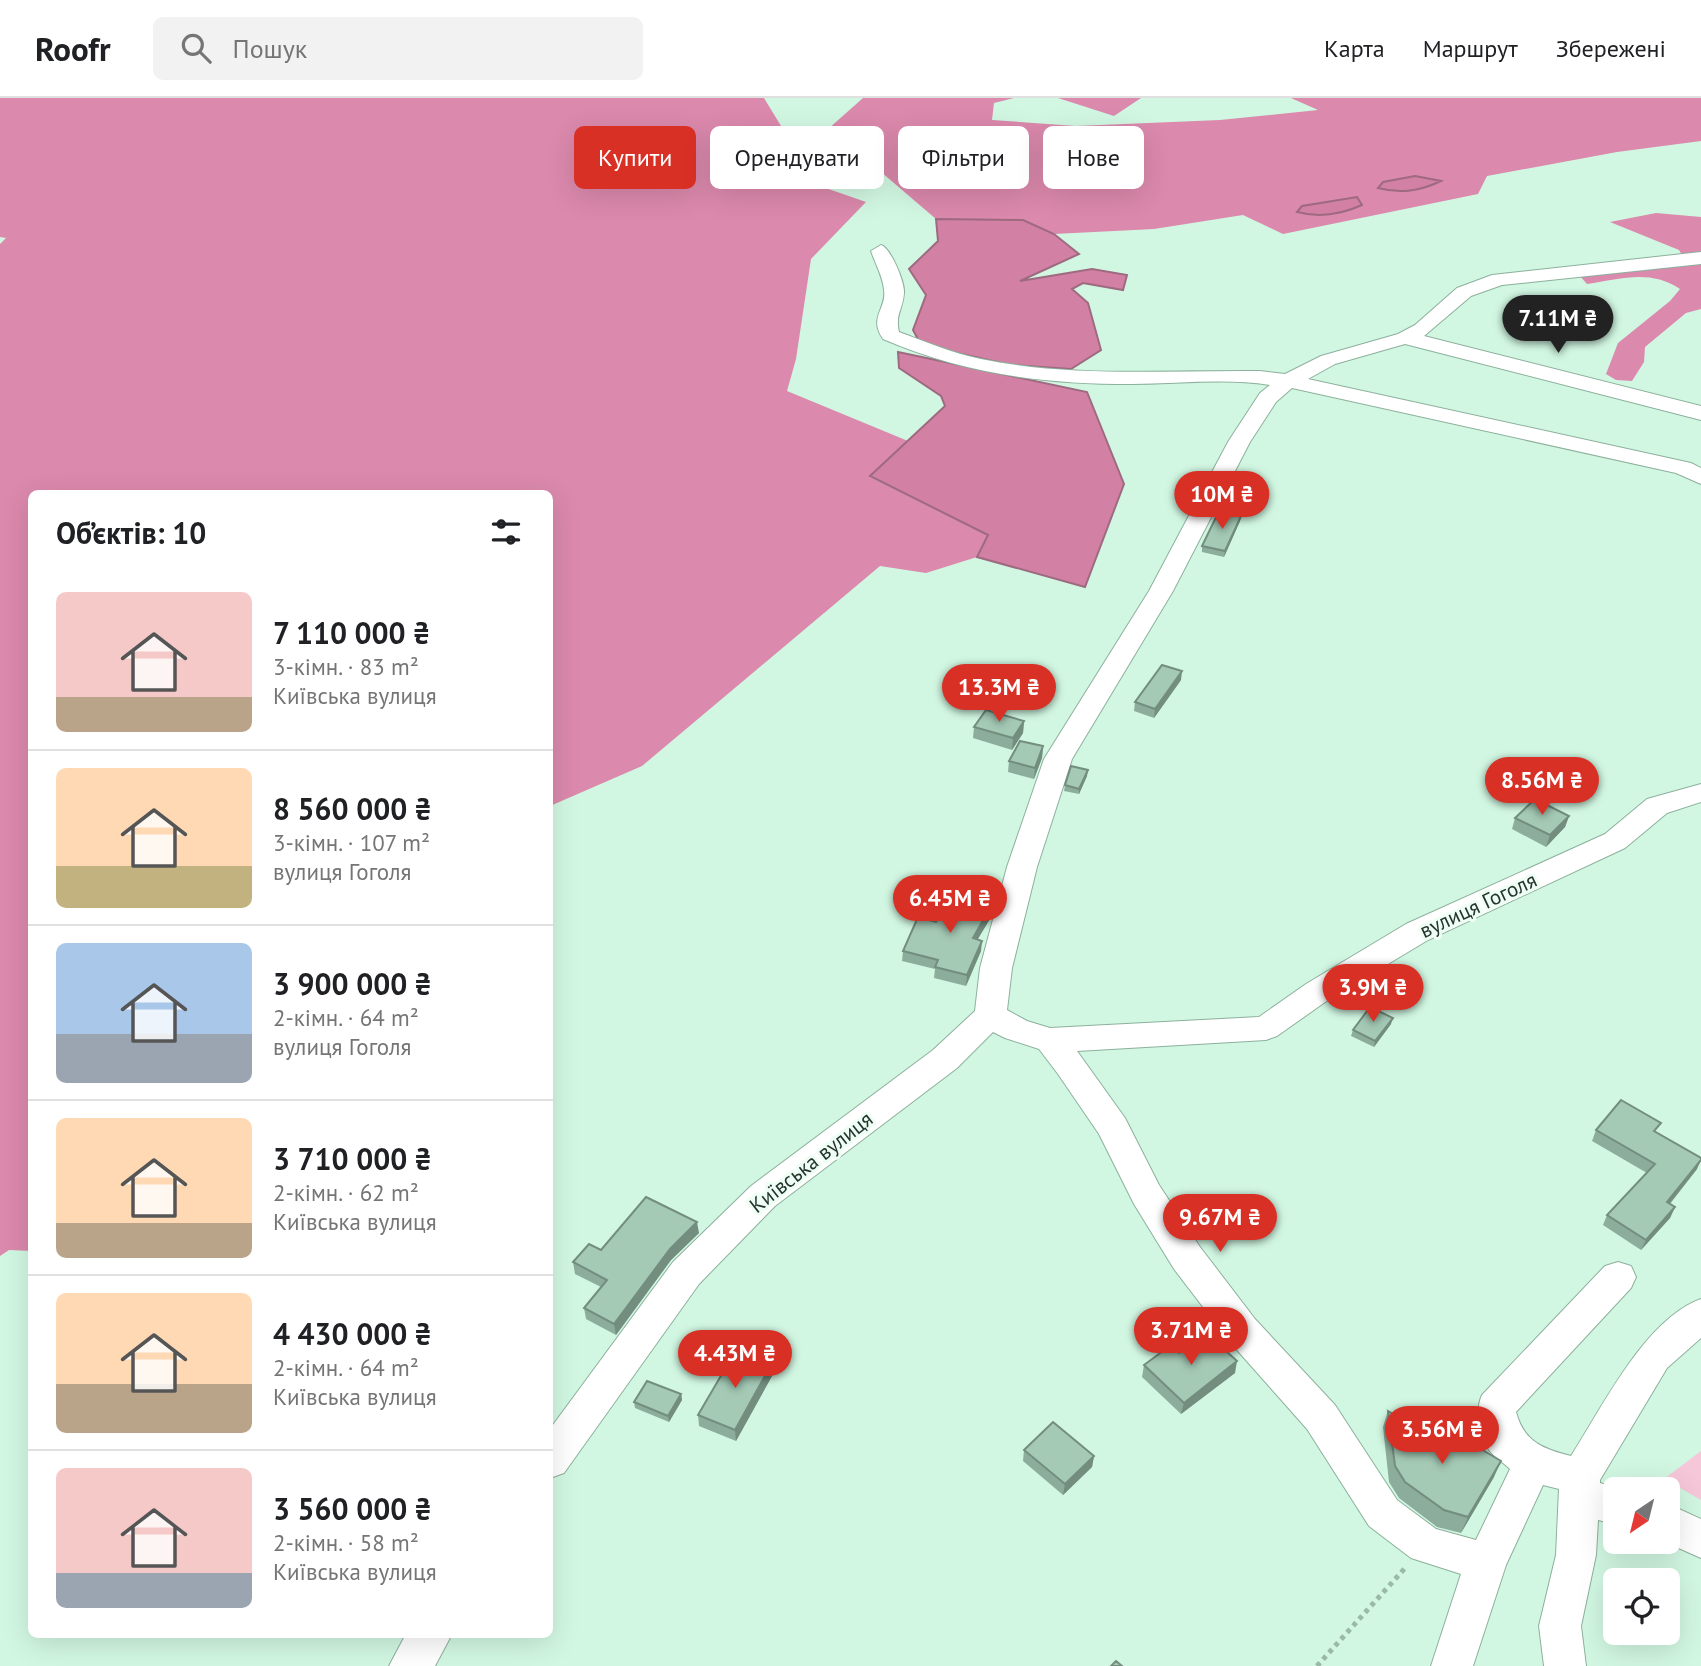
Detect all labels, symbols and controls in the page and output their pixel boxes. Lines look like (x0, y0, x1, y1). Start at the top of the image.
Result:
search box (153, 17, 643, 80)
text: Roofr (35, 27, 111, 70)
icon: search (177, 29, 215, 67)
text: Пошук (233, 32, 307, 65)
text: Карта (1324, 33, 1385, 64)
text: Маршрут (1423, 33, 1518, 64)
text: Збережені (1556, 33, 1666, 64)
chip: Купити (574, 126, 696, 189)
chip: Орендувати (710, 126, 884, 189)
chip: Фільтри (898, 126, 1029, 189)
chip: Нове (1043, 126, 1144, 189)
pin: 7.11M ₴ (1493, 296, 1623, 355)
text: 7.11M ₴ (1518, 303, 1598, 332)
pin: 10M ₴ (1173, 472, 1271, 531)
text: 10M ₴ (1190, 479, 1254, 508)
text: Об’єктів: 10 (56, 513, 206, 552)
icon: filters (487, 513, 525, 551)
text: 7 110 000 ₴ (273, 613, 430, 652)
icon: home (112, 620, 196, 704)
text: 3-кімн. · 83 m² (273, 652, 419, 681)
pin: 13.3M ₴ (934, 664, 1064, 724)
text: 13.3M ₴ (958, 672, 1040, 701)
text: Київська вулиця (273, 681, 437, 710)
pin: 8.56M ₴ (1477, 758, 1607, 817)
text: 8.56M ₴ (1501, 765, 1583, 794)
text: 8 560 000 ₴ (273, 789, 432, 828)
icon: home (112, 796, 196, 880)
text: 3-кімн. · 107 m² (273, 828, 430, 857)
text: вулиця Гоголя (273, 857, 411, 886)
street label: вулиця Гоголя (1415, 866, 1541, 944)
pin: 6.45M ₴ (885, 876, 1015, 935)
text: 6.45M ₴ (909, 883, 991, 912)
text: 3 900 000 ₴ (273, 964, 432, 1003)
pin: 3.9M ₴ (1316, 964, 1430, 1024)
icon: home (112, 971, 196, 1055)
text: 3.9M ₴ (1338, 972, 1408, 1001)
text: 2-кімн. · 64 m² (273, 1003, 419, 1032)
text: вулиця Гоголя (273, 1032, 411, 1061)
street label: Київська вулиця (744, 1105, 878, 1219)
text: 3 710 000 ₴ (273, 1139, 432, 1178)
icon: home (112, 1146, 196, 1230)
text: 2-кімн. · 62 m² (273, 1178, 419, 1207)
pin: 9.67M ₴ (1155, 1194, 1285, 1254)
text: 9.67M ₴ (1179, 1202, 1261, 1231)
text: Київська вулиця (273, 1207, 437, 1236)
pin: 3.71M ₴ (1126, 1308, 1256, 1367)
text: 4 430 000 ₴ (273, 1314, 432, 1353)
text: 3.71M ₴ (1150, 1315, 1232, 1344)
icon: home (112, 1321, 196, 1405)
pin: 4.43M ₴ (670, 1330, 800, 1390)
text: 4.43M ₴ (694, 1338, 776, 1367)
text: 2-кімн. · 64 m² (273, 1353, 419, 1382)
text: Київська вулиця (273, 1382, 437, 1411)
pin: 3.56M ₴ (1377, 1406, 1507, 1466)
text: 3.56M ₴ (1401, 1414, 1483, 1443)
north arrow (1603, 1477, 1680, 1554)
map controls (1603, 1477, 1680, 1645)
text: 3 560 000 ₴ (273, 1489, 432, 1528)
icon: home (112, 1496, 196, 1580)
text: 2-кімн. · 58 m² (273, 1528, 419, 1557)
text: Київська вулиця (273, 1557, 437, 1586)
button: locate (1603, 1568, 1680, 1645)

